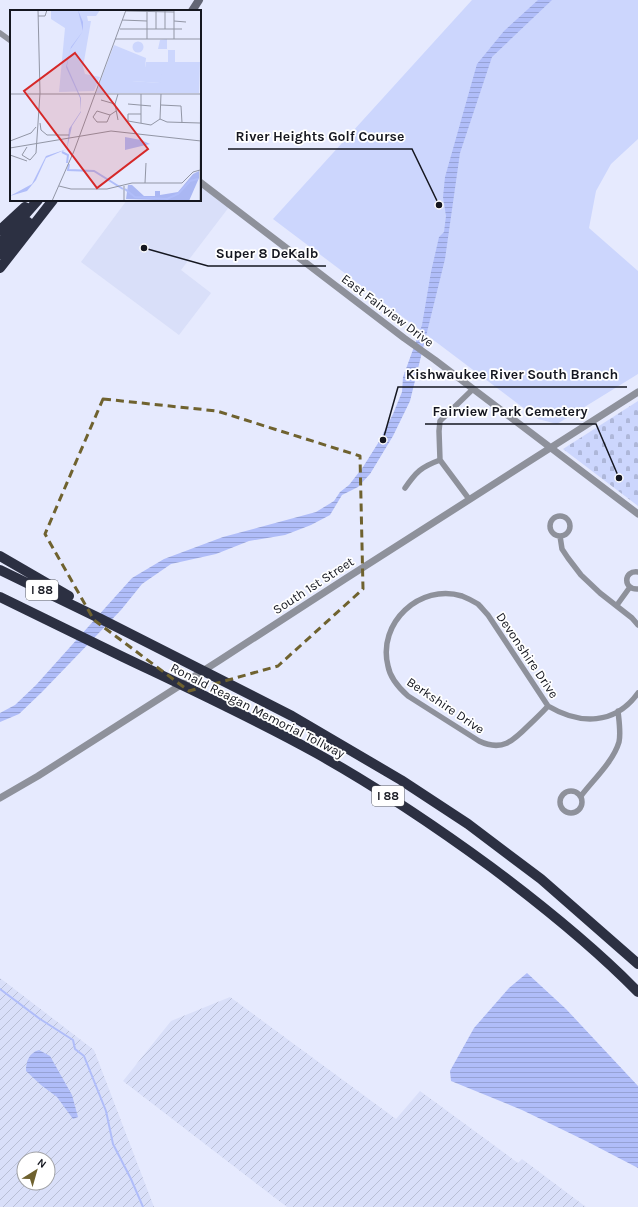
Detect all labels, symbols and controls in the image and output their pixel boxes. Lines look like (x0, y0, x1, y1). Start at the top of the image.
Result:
inset map (10, 10, 201, 201)
callout: River Heights Golf Course (228, 123, 412, 149)
text: River Heights Golf Course (236, 128, 404, 145)
callout: Super 8 DeKalb (208, 240, 326, 266)
text: Super 8 DeKalb (216, 245, 318, 262)
street label: East Fairview Drive (339, 271, 437, 350)
callout: Kishwaukee River South Branch (398, 361, 627, 387)
text: Kishwaukee River South Branch (406, 366, 618, 383)
callout: Fairview Park Cemetery (425, 398, 596, 424)
text: Fairview Park Cemetery (432, 403, 588, 420)
street label: South 1st Street (270, 554, 357, 617)
road number: I 88 (26, 580, 58, 600)
street label: Devonshire Drive (493, 610, 562, 701)
street label: Ronald Reagan Memorial Tollway (168, 660, 347, 761)
street label: Berkshire Drive (404, 674, 488, 737)
road number: I 88 (372, 786, 404, 806)
north arrow (16, 1151, 56, 1191)
text: N (35, 1156, 49, 1171)

